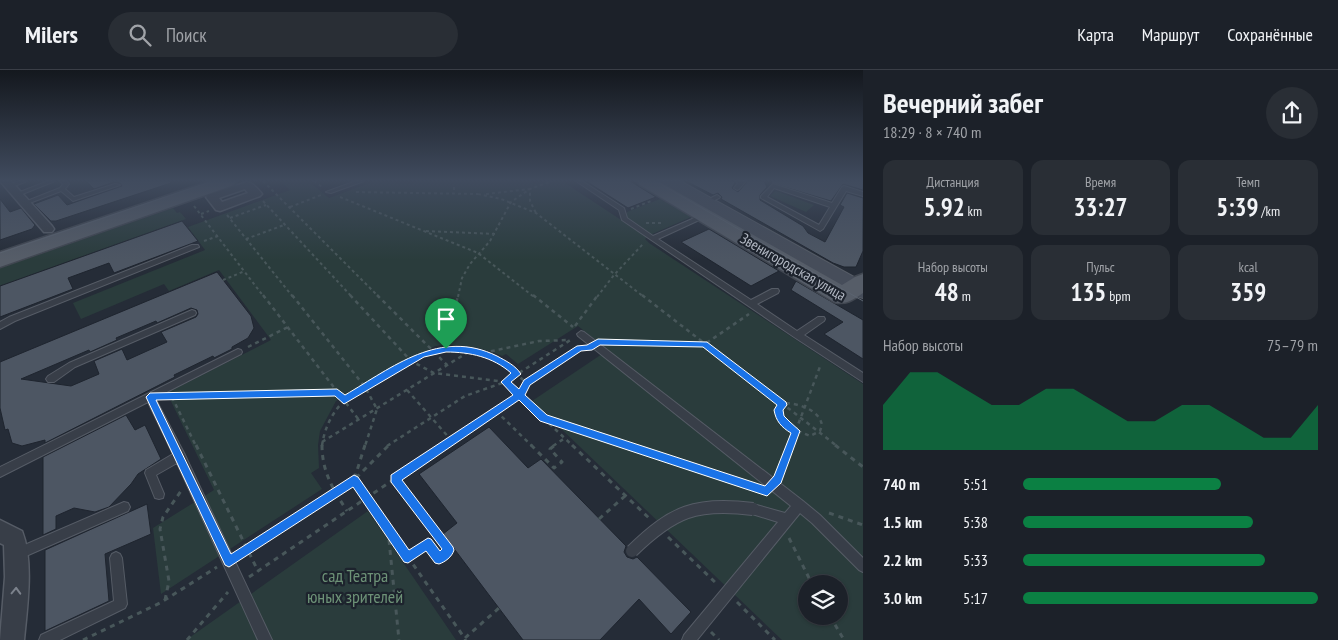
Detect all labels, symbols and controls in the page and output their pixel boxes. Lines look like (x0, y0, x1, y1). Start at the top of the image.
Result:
search box (108, 12, 458, 57)
text: Milers (25, 19, 78, 50)
icon: search (126, 21, 154, 49)
text: Поиск (166, 23, 207, 47)
text: Карта (1077, 23, 1114, 46)
text: Маршрут (1142, 23, 1199, 46)
text: Сохранённые (1227, 23, 1313, 46)
text: Вечерний забег (883, 84, 1043, 121)
button: share (1266, 87, 1318, 139)
text: 18:29 · 8 × 740 m (883, 122, 981, 142)
text: Дистанция (927, 173, 979, 191)
text: Время (1085, 173, 1116, 191)
text: Темп (1236, 173, 1260, 191)
text: 5.92 (923, 191, 965, 223)
text: 33:27 (1073, 191, 1128, 223)
text: 5:39 (1216, 191, 1258, 223)
text: km (965, 202, 982, 220)
text: /km (1258, 202, 1280, 220)
street label: Звенигородская улица (737, 229, 850, 305)
text: Набор высоты (918, 258, 988, 276)
text: Пульс (1086, 258, 1115, 276)
text: kcal (1239, 258, 1258, 276)
text: 48 (935, 276, 959, 308)
text: 135 (1070, 276, 1106, 308)
text: 359 (1230, 276, 1266, 308)
text: m (959, 287, 971, 305)
text: bpm (1106, 287, 1131, 305)
pin (425, 298, 467, 349)
icon: arrive (432, 305, 460, 333)
text: Набор высоты (883, 335, 963, 355)
text: 75–79 m (1267, 335, 1318, 355)
text: 740 m (883, 474, 920, 494)
text: 5:51 (963, 474, 988, 494)
text: 1.5 km (883, 512, 922, 532)
text: 5:38 (963, 512, 988, 532)
text: 2.2 km (883, 550, 922, 570)
text: 5:33 (963, 550, 988, 570)
park label: сад Театра юных зрителей (307, 564, 403, 608)
map controls (798, 575, 848, 625)
button: layers (798, 575, 848, 625)
one-way arrow (11, 587, 21, 595)
text: 3.0 km (883, 588, 922, 608)
text: 5:17 (963, 588, 988, 608)

